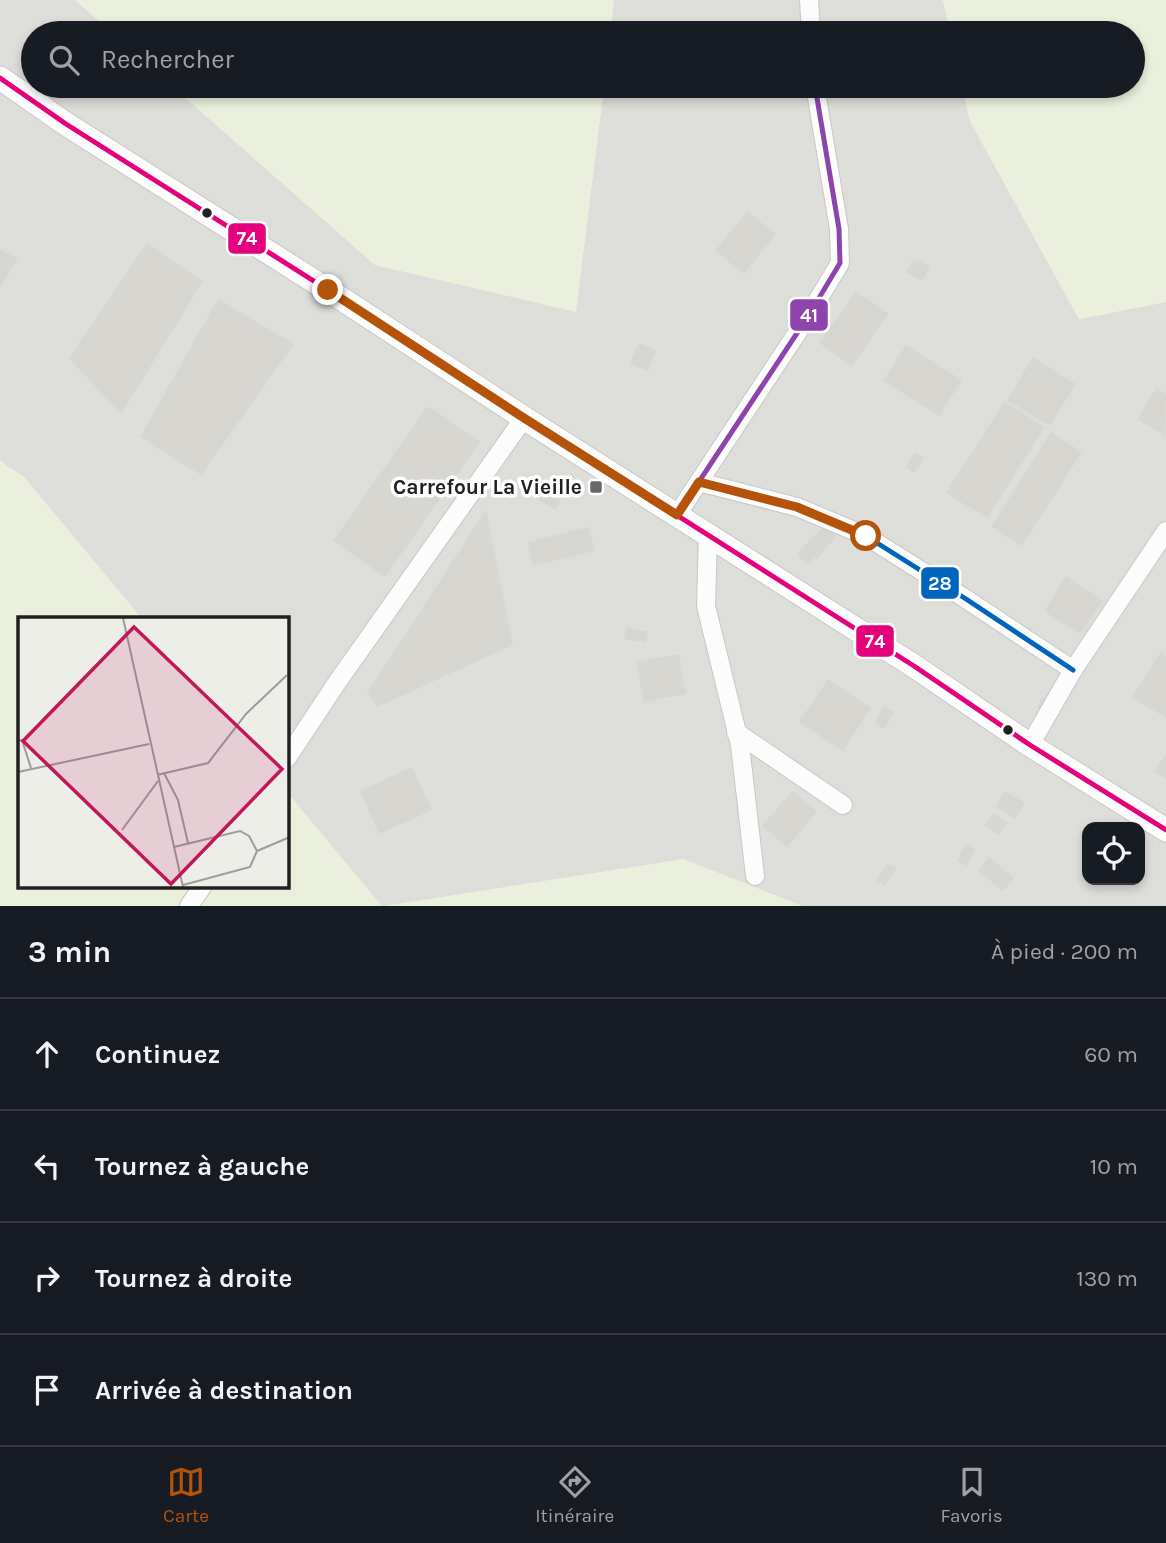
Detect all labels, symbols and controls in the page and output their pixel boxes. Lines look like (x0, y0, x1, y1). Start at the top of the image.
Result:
search box (21, 21, 1145, 98)
icon: search (45, 41, 83, 79)
text: Rechercher (101, 44, 234, 75)
unlabelled marker (200, 206, 214, 220)
line badge: 74 (227, 222, 267, 255)
text: 74 (237, 228, 258, 250)
route end (312, 274, 343, 305)
line badge: 41 (789, 298, 829, 332)
text: 41 (800, 305, 818, 327)
place label: Carrefour La Vieille (393, 475, 582, 499)
marker: Carrefour La Vieille (588, 479, 604, 495)
route start (850, 520, 881, 551)
line badge: 28 (920, 566, 960, 600)
text: 28 (928, 573, 952, 595)
inset map (18, 617, 289, 888)
line badge: 74 (855, 624, 895, 658)
text: 74 (865, 631, 886, 653)
unlabelled marker (1001, 723, 1015, 737)
map controls (1082, 822, 1145, 885)
button: locate (1082, 822, 1145, 885)
text: 3 min (28, 934, 111, 970)
text: À pied · 200 m (991, 938, 1138, 965)
icon: ahead (28, 1035, 66, 1073)
text: Continuez (95, 1039, 220, 1070)
text: 60 m (1084, 1041, 1138, 1068)
icon: left (28, 1147, 66, 1185)
text: Tournez à gauche (95, 1151, 309, 1182)
text: 10 m (1090, 1153, 1138, 1180)
icon: right (28, 1259, 66, 1297)
text: Tournez à droite (95, 1263, 292, 1294)
text: 130 m (1076, 1265, 1138, 1292)
icon: arrive (28, 1371, 66, 1409)
text: Arrivée à destination (95, 1375, 353, 1406)
tab: Carte (163, 1463, 209, 1527)
tab: Itinéraire (535, 1463, 614, 1527)
tab: Favoris (940, 1463, 1003, 1527)

